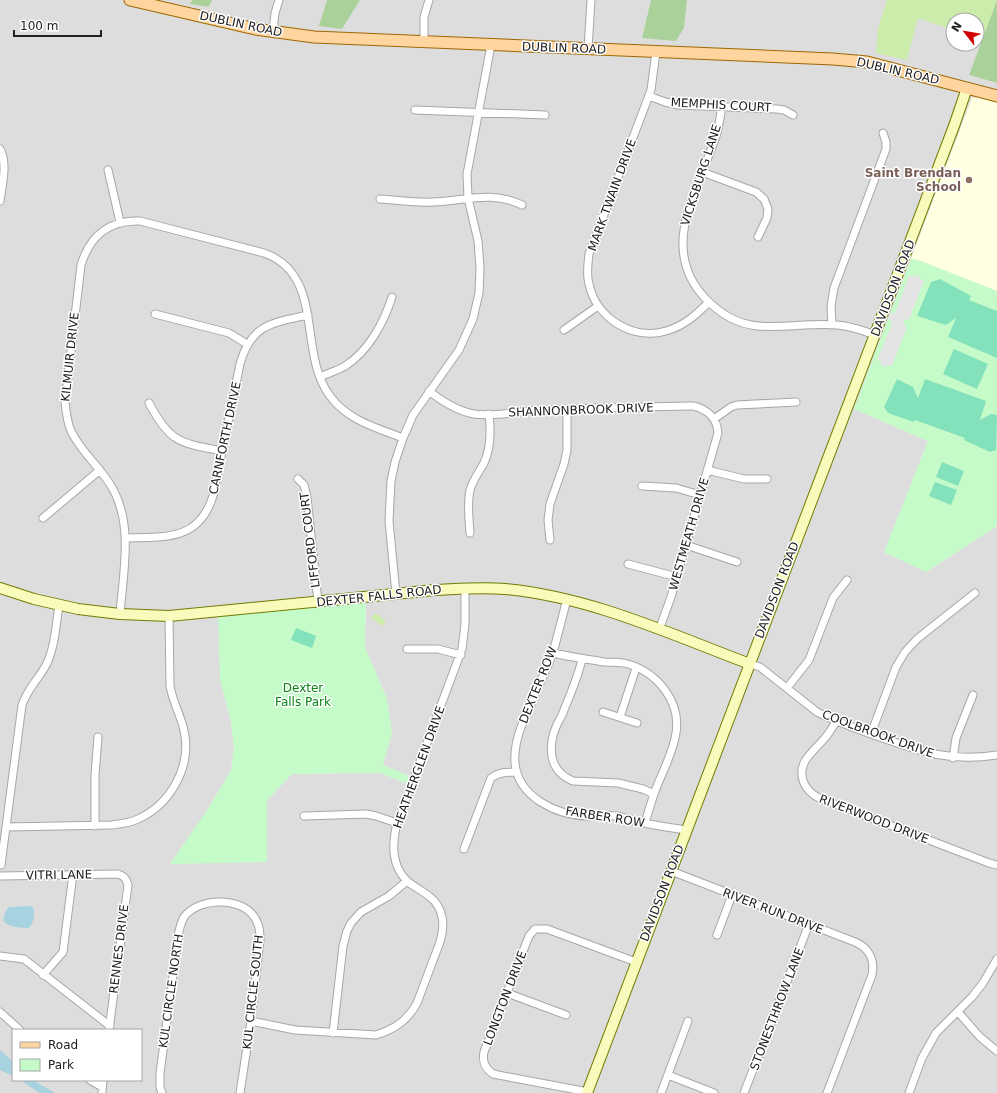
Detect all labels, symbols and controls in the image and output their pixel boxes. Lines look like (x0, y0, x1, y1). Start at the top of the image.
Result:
street label: DUBLIN ROAD (198, 8, 284, 40)
scale bar (14, 12, 101, 38)
north arrow (945, 12, 985, 52)
text: 100 m (20, 19, 58, 33)
text: N (949, 20, 965, 34)
street label: DUBLIN ROAD (522, 40, 606, 56)
street label: DUBLIN ROAD (855, 55, 941, 87)
street label: MEMPHIS COURT (670, 95, 772, 115)
street label: VICKSBURG LANE (678, 123, 724, 227)
street label: MARK TWAIN DRIVE (585, 137, 639, 253)
place label: Saint Brendan School (865, 166, 961, 194)
marker: Saint Brendan School (964, 175, 974, 185)
street label: DAVIDSON ROAD (868, 238, 918, 338)
street label: KILMUIR DRIVE (58, 312, 82, 402)
street label: CARNFORTH DRIVE (206, 380, 244, 496)
street label: SHANNONBROOK DRIVE (508, 400, 654, 420)
street label: WESTMEATH DRIVE (666, 476, 712, 592)
street label: LIFFORD COURT (297, 491, 323, 589)
street label: DAVIDSON ROAD (752, 540, 802, 640)
street label: DEXTER FALLS ROAD (316, 582, 442, 610)
street label: DEXTER ROW (516, 644, 560, 725)
park label: Dexter Falls Park (275, 681, 331, 709)
street label: HEATHERGLEN DRIVE (390, 704, 448, 830)
street label: COOLBROOK DRIVE (820, 707, 936, 761)
street label: RIVERWOOD DRIVE (817, 792, 931, 846)
street label: FARBER ROW (564, 804, 646, 830)
street label: DAVIDSON ROAD (637, 843, 687, 943)
street label: VITRI LANE (26, 867, 92, 883)
street label: RIVER RUN DRIVE (721, 885, 825, 937)
street label: RENNES DRIVE (107, 904, 131, 994)
street label: KUL CIRCLE NORTH (156, 933, 186, 1049)
street label: KUL CIRCLE SOUTH (240, 934, 266, 1050)
street label: STONESTHROW LANE (747, 946, 807, 1072)
street label: LONGTON DRIVE (481, 949, 529, 1047)
legend (12, 1029, 142, 1081)
text: Road (48, 1038, 78, 1052)
text: Park (48, 1058, 74, 1072)

